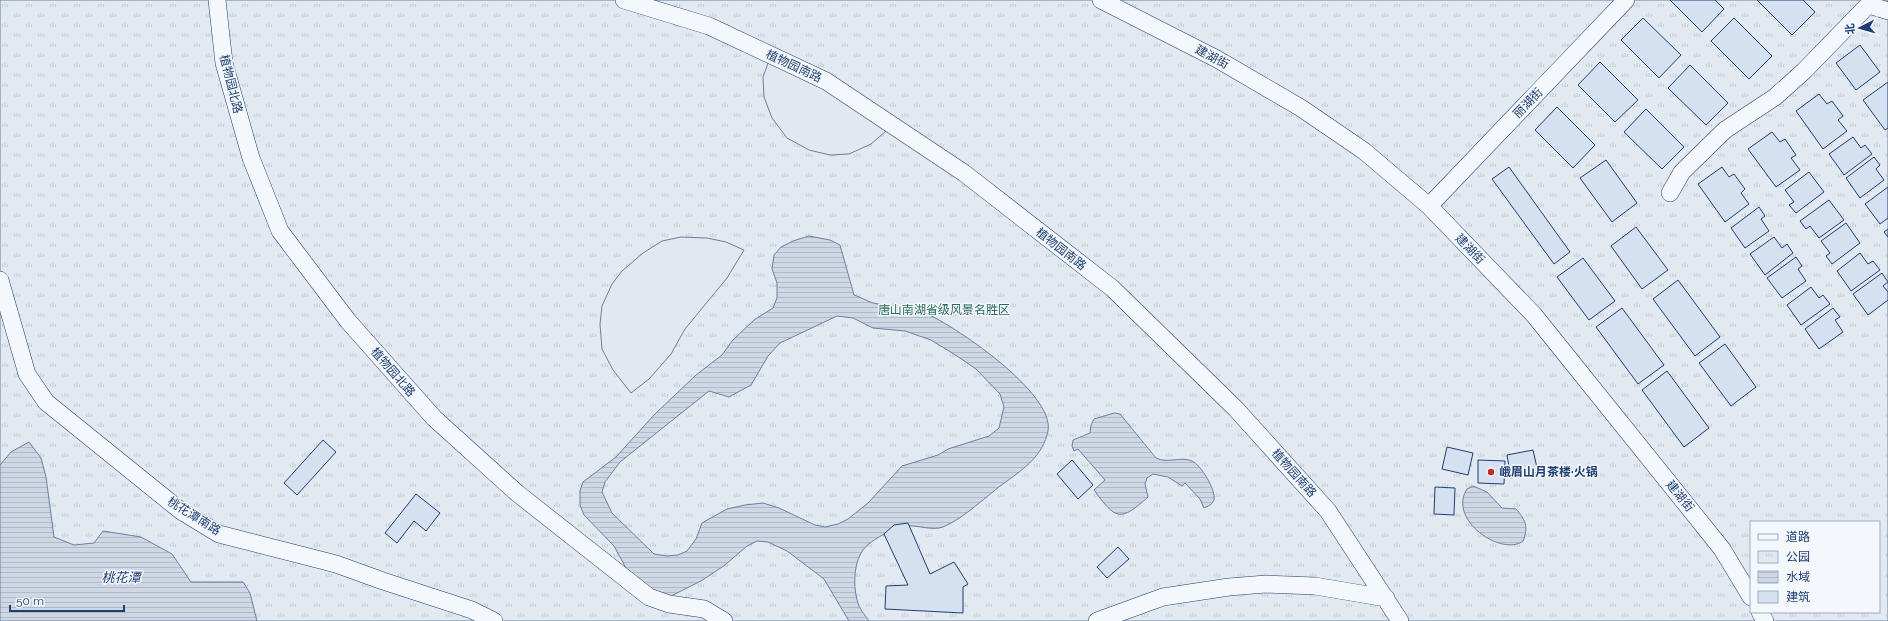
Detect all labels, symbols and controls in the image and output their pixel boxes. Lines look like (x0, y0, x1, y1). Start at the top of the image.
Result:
north arrow (1840, 8, 1880, 48)
text: 北 (1844, 23, 1858, 35)
street label: 建湖街 (1193, 42, 1231, 72)
street label: 植物园南路 (764, 47, 824, 85)
street label: 植物园北路 (217, 53, 245, 115)
street label: 丽湖街 (1510, 85, 1546, 121)
street label: 植物园南路 (1033, 225, 1089, 273)
street label: 建湖街 (1452, 231, 1488, 267)
park label: 唐山南湖省级风景名胜区 (878, 303, 1010, 317)
street label: 植物园北路 (368, 345, 418, 399)
street label: 植物园南路 (1269, 446, 1319, 500)
place label: 峨眉山月茶楼·火锅 (1499, 465, 1598, 479)
marker: 峨眉山月茶楼·火锅 (1486, 467, 1496, 477)
street label: 建湖街 (1663, 478, 1697, 514)
street label: 桃花潭南路 (165, 494, 223, 538)
legend (1750, 521, 1880, 613)
text: 道路 (1786, 530, 1810, 544)
text: 公园 (1786, 550, 1810, 564)
water label: 桃花潭 (101, 570, 142, 585)
text: 水域 (1786, 570, 1810, 584)
scale bar (10, 587, 124, 613)
text: 建筑 (1786, 590, 1810, 604)
text: 50 m (16, 594, 44, 608)

